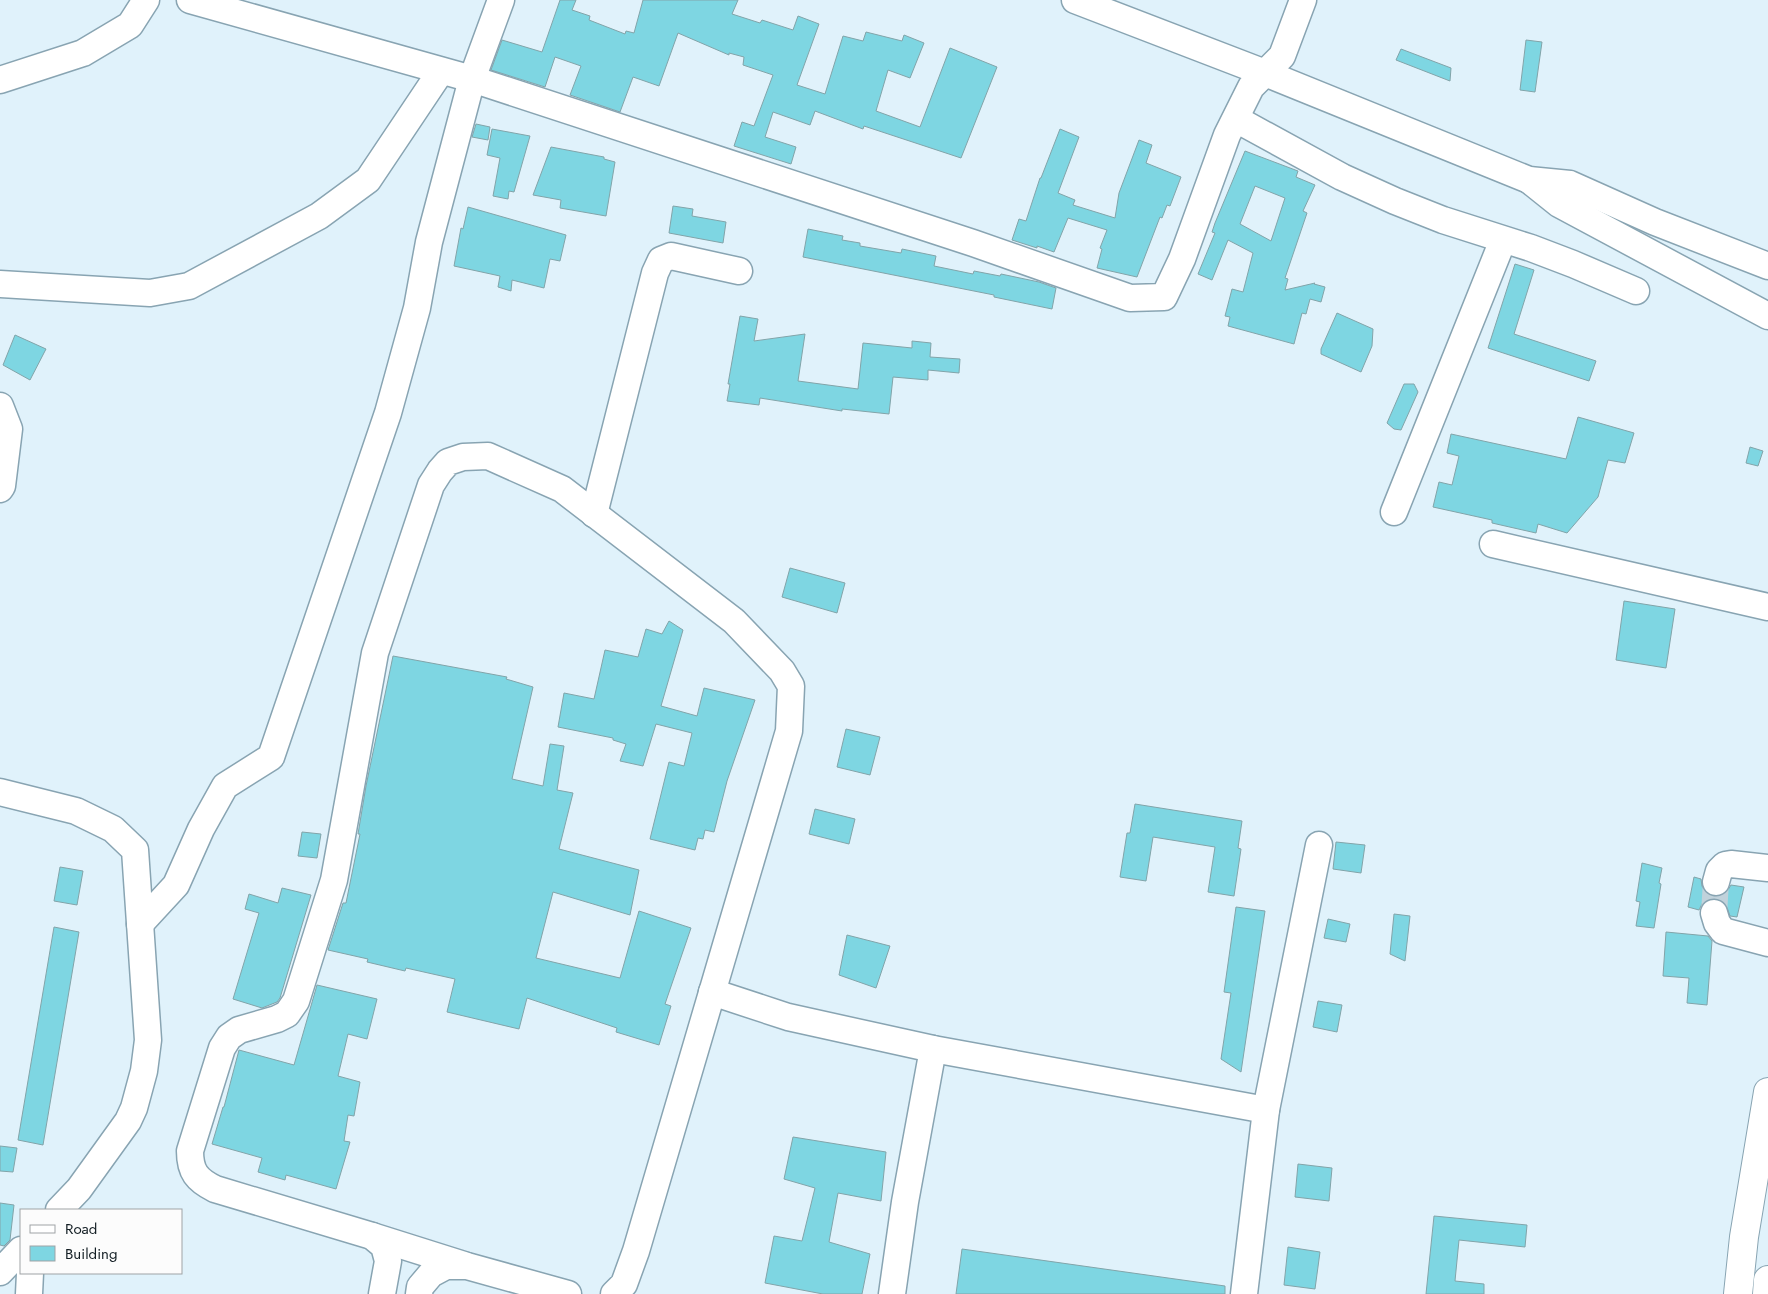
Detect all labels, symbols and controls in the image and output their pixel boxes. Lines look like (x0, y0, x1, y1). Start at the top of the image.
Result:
legend (20, 1209, 182, 1274)
text: Road (65, 1218, 97, 1240)
text: Building (65, 1243, 117, 1265)

